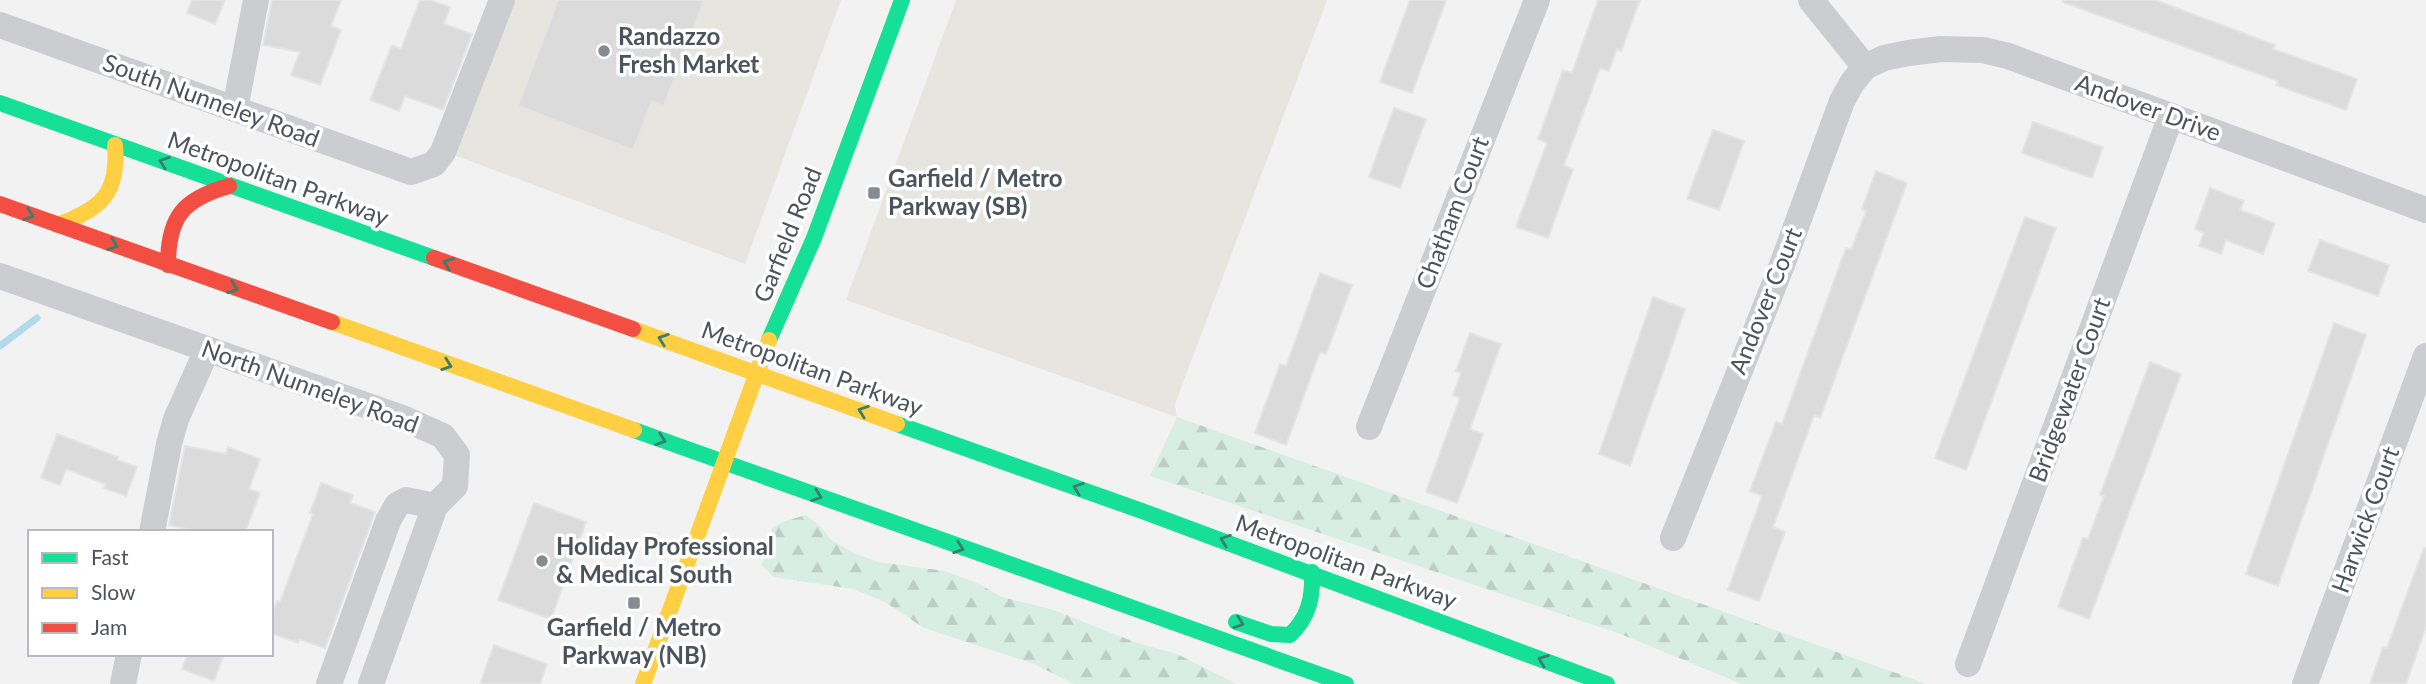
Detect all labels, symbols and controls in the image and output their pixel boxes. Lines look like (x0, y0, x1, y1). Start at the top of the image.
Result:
place label: Randazzo Fresh Market (618, 21, 759, 78)
marker: Randazzo Fresh Market (596, 43, 612, 59)
street label: South Nunneley Road (99, 47, 324, 152)
street label: Andover Drive (2072, 67, 2225, 146)
street label: Metropolitan Parkway (164, 124, 394, 231)
street label: Chatham Court (1409, 132, 1494, 293)
one-way arrow (159, 157, 171, 171)
street label: Garfield Road (746, 163, 827, 306)
place label: Garfield / Metro Parkway (SB) (888, 163, 1063, 220)
marker: Garfield / Metro Parkway (SB) (866, 185, 882, 201)
one-way arrow (22, 207, 34, 221)
street label: Andover Court (1722, 223, 1807, 378)
one-way arrow (106, 237, 118, 251)
one-way arrow (443, 257, 455, 271)
one-way arrow (226, 280, 238, 294)
street label: Bridgewater Court (2022, 293, 2116, 486)
street label: Metropolitan Parkway (698, 314, 928, 421)
street label: North Nunneley Road (198, 333, 423, 438)
one-way arrow (657, 333, 669, 347)
one-way arrow (440, 357, 452, 371)
one-way arrow (858, 405, 870, 419)
one-way arrow (655, 432, 667, 446)
street label: Harwick Court (2325, 442, 2405, 596)
one-way arrow (1072, 482, 1084, 496)
one-way arrow (811, 488, 823, 502)
street label: Metropolitan Parkway (1232, 507, 1462, 614)
legend (28, 530, 273, 656)
place label: Holiday Professional & Medical South (556, 531, 774, 588)
one-way arrow (1219, 535, 1231, 549)
one-way arrow (953, 540, 965, 554)
text: Fast (91, 544, 129, 569)
marker: Holiday Professional & Medical South (534, 553, 550, 569)
text: Slow (91, 579, 136, 604)
marker: Garfield / Metro Parkway (NB) (626, 595, 642, 611)
place label: Garfield / Metro Parkway (NB) (547, 612, 721, 669)
text: Jam (91, 614, 127, 639)
one-way arrow (1232, 614, 1244, 628)
one-way arrow (1538, 654, 1550, 668)

